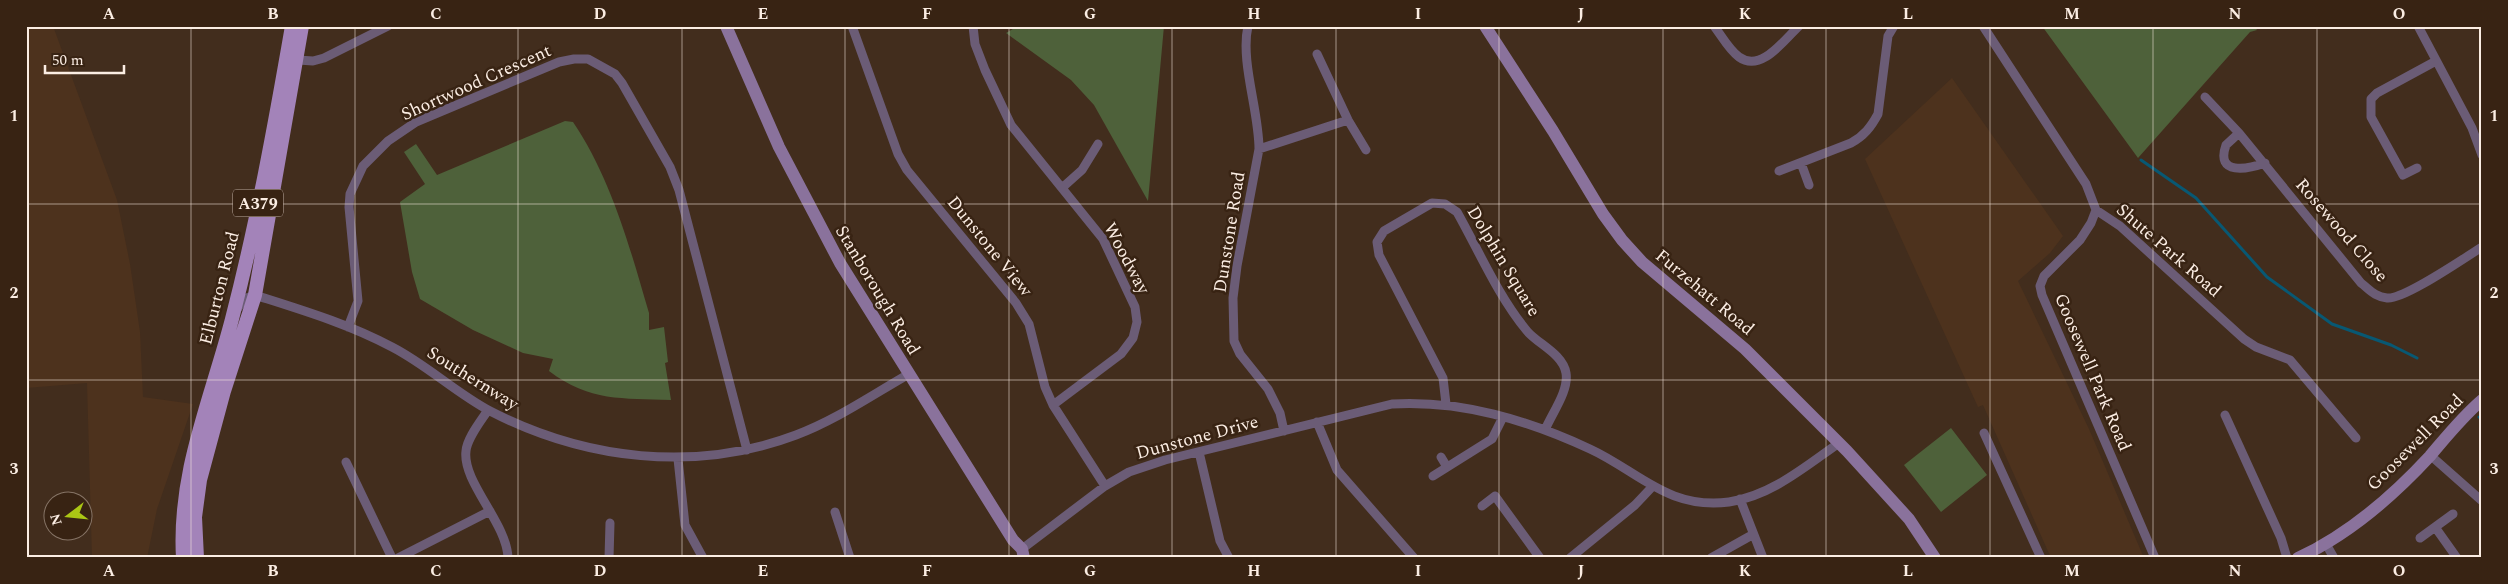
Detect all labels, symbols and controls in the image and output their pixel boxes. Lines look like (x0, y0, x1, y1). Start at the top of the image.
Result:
text: A (103, 2, 116, 26)
text: B (267, 2, 279, 26)
text: C (430, 2, 442, 26)
text: D (594, 2, 607, 26)
text: E (758, 2, 768, 26)
text: F (922, 2, 932, 26)
text: G (1084, 2, 1096, 26)
text: H (1247, 2, 1261, 26)
text: I (1415, 2, 1421, 26)
text: J (1578, 2, 1585, 26)
text: K (1739, 2, 1752, 26)
text: L (1903, 2, 1913, 26)
text: M (2064, 2, 2080, 26)
text: N (2228, 2, 2242, 26)
text: O (2393, 2, 2405, 26)
street label: Shortwood Crescent (397, 37, 556, 128)
scale bar (45, 42, 124, 74)
text: 50 m (52, 49, 84, 72)
text: 1 (10, 104, 18, 128)
text: 1 (2490, 104, 2498, 128)
street label: Dunstone Road (1207, 169, 1252, 295)
street label: Rosewood Close (2289, 172, 2395, 288)
road number: A379 (233, 190, 283, 217)
street label: Dunstone View (940, 190, 1039, 303)
street label: Shute Park Road (2110, 197, 2227, 304)
street label: Dolphin Square (1460, 201, 1547, 322)
street label: Woodway (1096, 218, 1157, 300)
street label: Stanborough Road (828, 220, 927, 360)
street label: Elburton Road (192, 229, 247, 348)
street label: Furzehatt Road (1649, 243, 1760, 342)
text: 2 (10, 281, 19, 305)
text: 2 (2490, 281, 2499, 305)
street label: Goosewell Park Road (2047, 289, 2138, 455)
street label: Southernway (422, 340, 525, 418)
street label: Goosewell Road (2361, 388, 2470, 497)
street label: Dunstone Drive (1133, 408, 1261, 467)
text: 3 (10, 457, 19, 481)
text: 3 (2490, 457, 2499, 481)
north arrow (42, 492, 92, 542)
text: N (44, 511, 68, 528)
text: A (103, 559, 116, 583)
text: B (267, 559, 279, 583)
text: C (430, 559, 442, 583)
text: D (594, 559, 607, 583)
text: E (758, 559, 768, 583)
text: F (922, 559, 932, 583)
text: G (1084, 559, 1096, 583)
text: H (1247, 559, 1261, 583)
text: I (1415, 559, 1421, 583)
text: J (1578, 559, 1585, 583)
text: K (1739, 559, 1752, 583)
text: L (1903, 559, 1913, 583)
text: M (2064, 559, 2080, 583)
text: N (2228, 559, 2242, 583)
text: O (2393, 559, 2405, 583)

